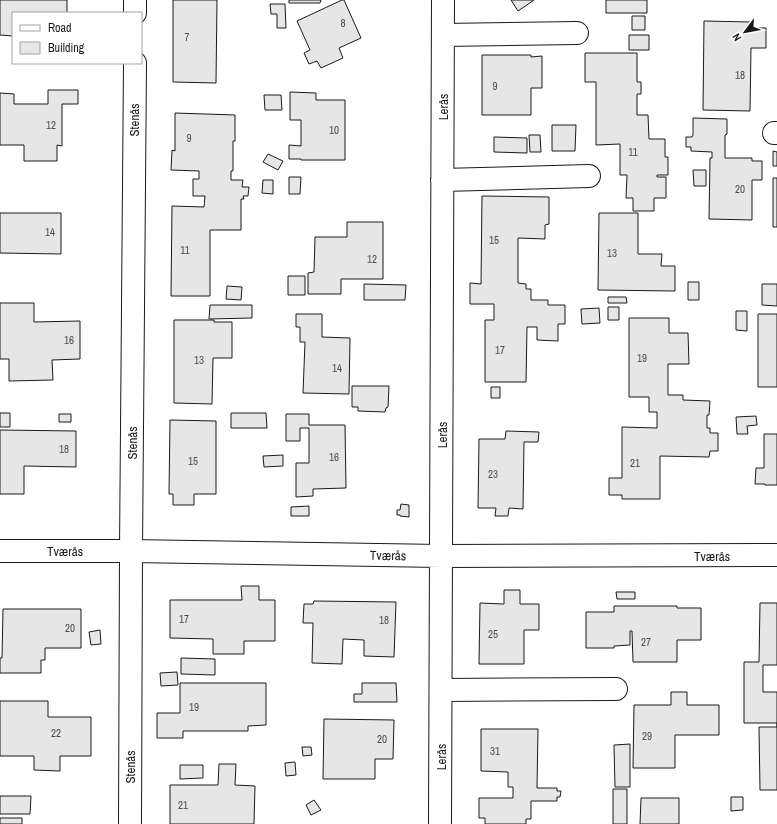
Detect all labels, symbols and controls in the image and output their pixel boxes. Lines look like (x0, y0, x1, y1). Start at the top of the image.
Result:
legend (12, 12, 142, 64)
north arrow (725, 12, 765, 52)
house number: 8 (340, 16, 346, 30)
text: Road (48, 20, 72, 36)
house number: 7 (184, 30, 190, 44)
text: N (729, 31, 744, 44)
text: Building (48, 40, 85, 56)
house number: 18 (735, 68, 745, 82)
house number: 9 (492, 79, 498, 93)
street label: Lerås (435, 94, 452, 120)
street label: Stenås (126, 103, 143, 137)
house number: 12 (46, 118, 56, 132)
house number: 10 (329, 123, 339, 137)
house number: 9 (186, 131, 192, 145)
house number: 11 (628, 145, 638, 159)
house number: 20 (735, 182, 745, 196)
house number: 14 (45, 225, 55, 239)
house number: 15 (489, 233, 499, 247)
house number: 11 (180, 243, 190, 257)
house number: 13 (607, 246, 617, 260)
house number: 12 (367, 252, 377, 266)
house number: 16 (64, 333, 74, 347)
house number: 17 (495, 343, 505, 357)
house number: 19 (637, 351, 647, 365)
house number: 13 (194, 353, 204, 367)
house number: 14 (332, 361, 342, 375)
street label: Lerås (434, 422, 451, 448)
street label: Stenås (124, 426, 141, 460)
house number: 18 (59, 442, 69, 456)
house number: 16 (329, 450, 339, 464)
house number: 15 (188, 454, 198, 468)
house number: 21 (630, 456, 640, 470)
house number: 23 (488, 467, 498, 481)
street label: Tværås (47, 543, 83, 560)
street label: Tværås (370, 547, 406, 564)
street label: Tværås (694, 548, 730, 565)
house number: 17 (179, 612, 189, 626)
house number: 18 (379, 613, 389, 627)
house number: 20 (65, 621, 75, 635)
house number: 25 (488, 627, 498, 641)
house number: 27 (641, 635, 651, 649)
house number: 19 (189, 700, 199, 714)
house number: 22 (51, 726, 61, 740)
house number: 29 (642, 729, 652, 743)
house number: 20 (377, 732, 387, 746)
street label: Lerås (433, 744, 450, 770)
house number: 31 (490, 744, 500, 758)
street label: Stenås (122, 750, 139, 784)
house number: 21 (178, 798, 188, 812)

